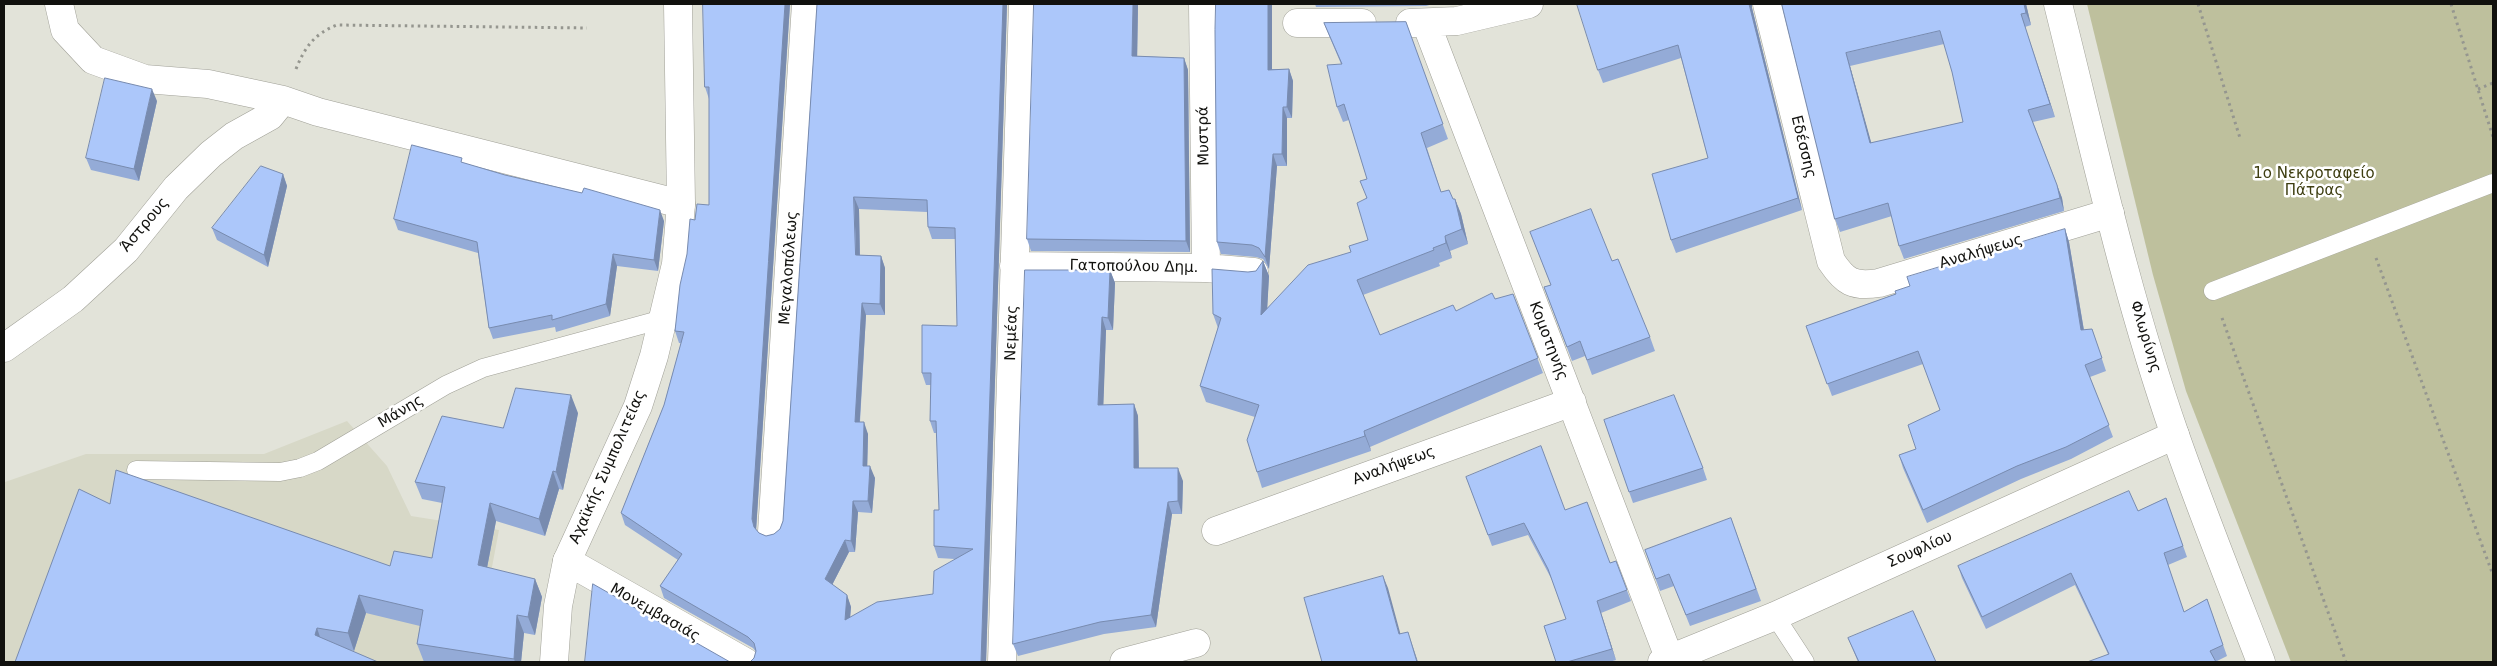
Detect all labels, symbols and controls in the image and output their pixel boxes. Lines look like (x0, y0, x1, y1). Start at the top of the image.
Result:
street label: Μυστρά (1194, 106, 1214, 166)
street label: Εδέσσης (1787, 114, 1819, 180)
park label: 1o Νεκροταφείο Πάτρας (2253, 165, 2375, 200)
street label: Άστρους (117, 194, 173, 256)
street label: Μεγαλοπόλεως (776, 210, 802, 326)
street label: Αναλήψεως (1937, 231, 2025, 273)
street label: Γατοπούλου Δημ. (1069, 257, 1199, 277)
street label: Κομοτηνής (1525, 299, 1571, 383)
street label: Φλωρίνης (2125, 299, 2165, 375)
street label: Νεμέας (1002, 305, 1022, 361)
street label: Αχαϊκής Συμπολιτείας (566, 387, 650, 547)
street label: Μάνης (375, 392, 427, 432)
street label: Αναλήψεως (1350, 443, 1438, 489)
street label: Σουφλίου (1885, 528, 1955, 572)
street label: Μονεμβασιάς (607, 580, 703, 646)

